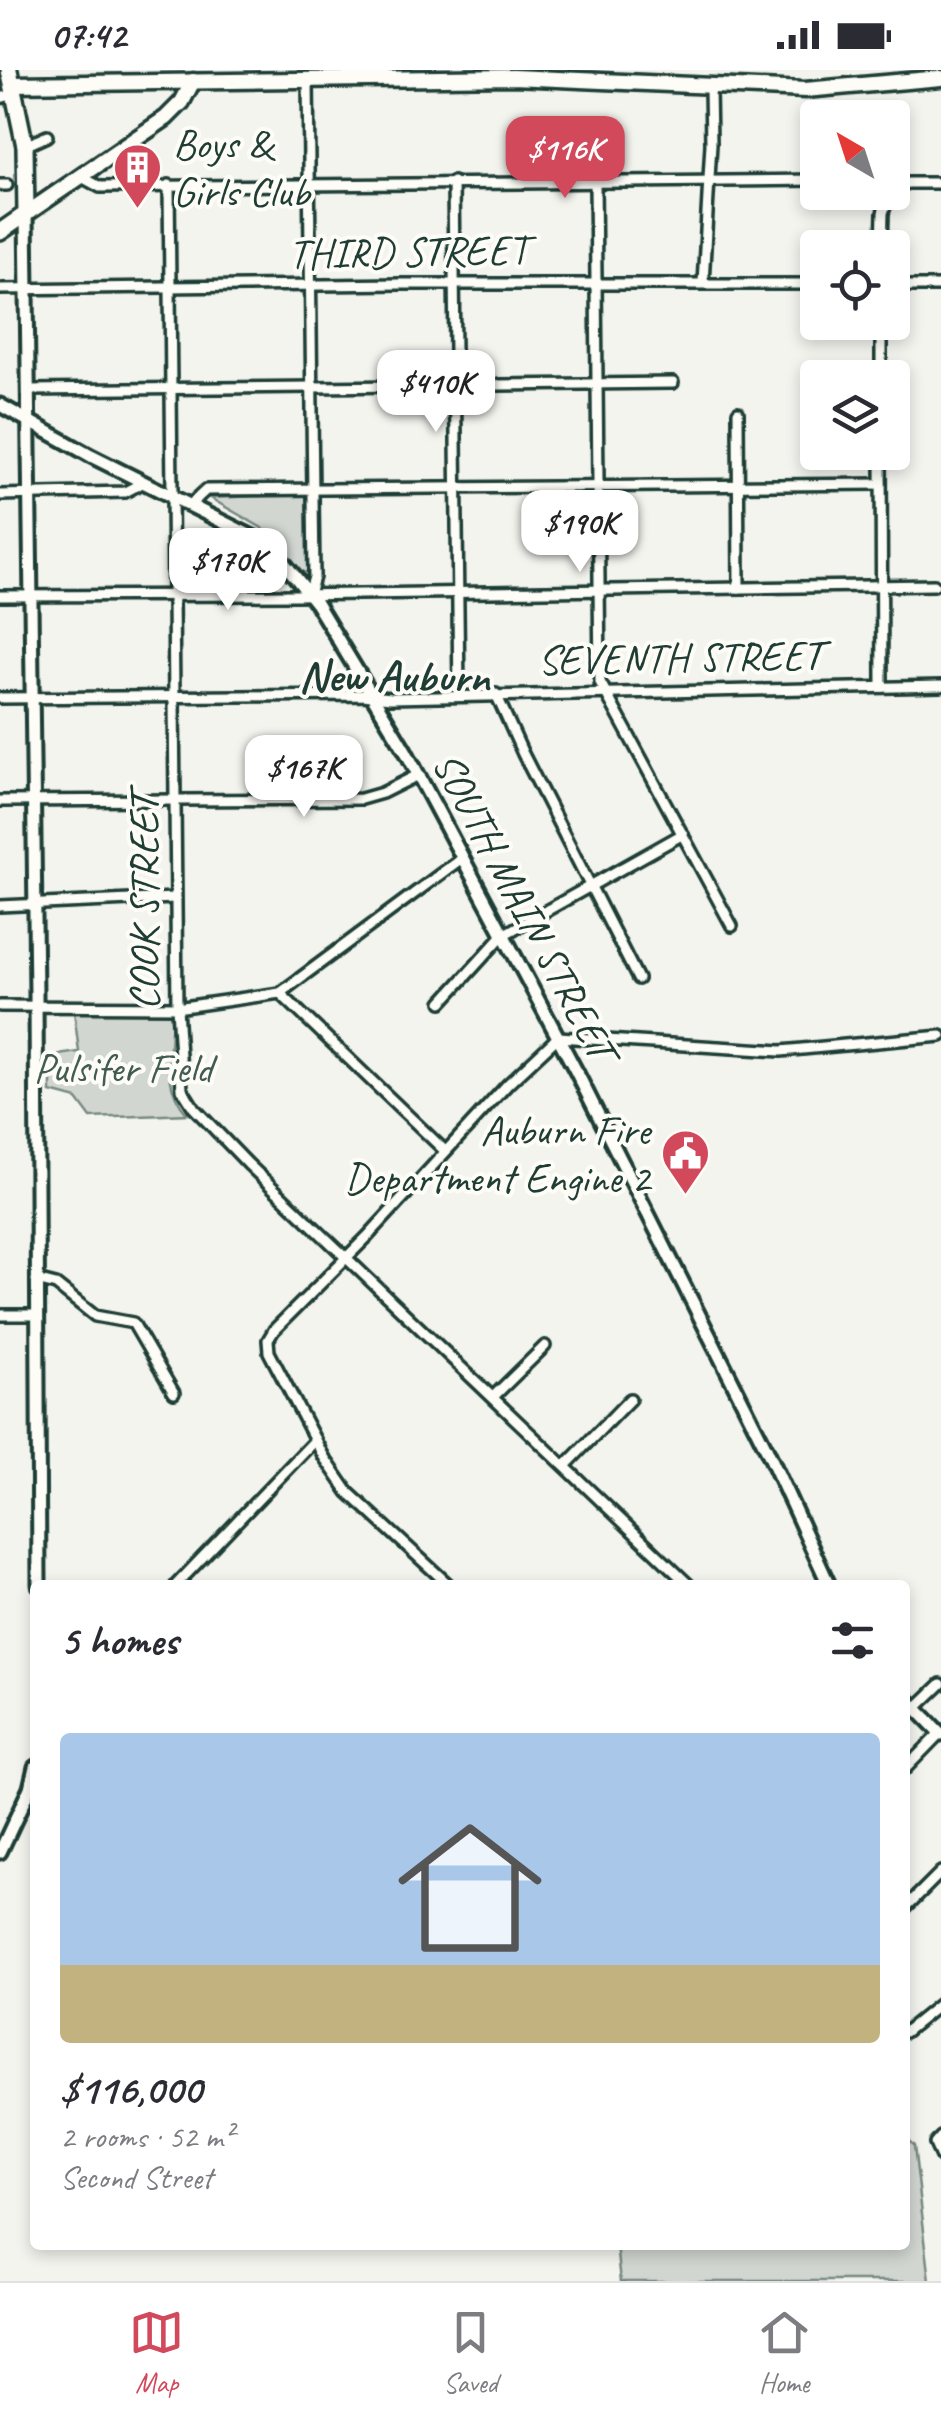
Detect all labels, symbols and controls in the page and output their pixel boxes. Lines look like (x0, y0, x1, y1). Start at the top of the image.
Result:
text: 07:42 (50, 12, 126, 59)
north arrow (800, 100, 910, 210)
map controls (800, 100, 910, 470)
pin: $116K (495, 116, 635, 201)
place label: Boys & Girls Club (173, 118, 312, 219)
text: $116K (528, 128, 602, 169)
building icon: Boys & Girls Club (112, 142, 164, 210)
street label: THIRD STREET (288, 223, 538, 281)
button: locate (800, 230, 910, 340)
pin: $410K (366, 350, 506, 435)
button: layers (800, 360, 910, 470)
text: $410K (399, 362, 473, 403)
pin: $190K (510, 490, 650, 575)
text: $190K (543, 502, 617, 543)
pin: $170K (158, 528, 298, 613)
text: $170K (191, 540, 265, 581)
street label: SEVENTH STREET (537, 629, 834, 687)
district label: New Auburn (299, 648, 491, 705)
pin: $167K (234, 735, 374, 820)
street label: SOUTH MAIN STREET (421, 743, 633, 1079)
text: $167K (267, 747, 341, 788)
street label: COOK STREET (118, 783, 171, 1010)
park label: Pulsifer Field (33, 1042, 218, 1095)
place label: Auburn Fire Department Engine 2 (344, 1104, 653, 1205)
public building icon: Auburn Fire Department Engine 2 (659, 1128, 711, 1196)
icon: filters (825, 1613, 880, 1668)
text: 5 homes (60, 1614, 178, 1667)
icon: home (380, 1798, 560, 1978)
text: $116,000 (60, 2063, 202, 2116)
text: 2 rooms · 52 m² (60, 2116, 233, 2157)
text: Second Street (60, 2157, 212, 2198)
tab: Map (129, 2305, 184, 2400)
tab: Saved (443, 2305, 498, 2400)
tab: Home (757, 2305, 812, 2400)

